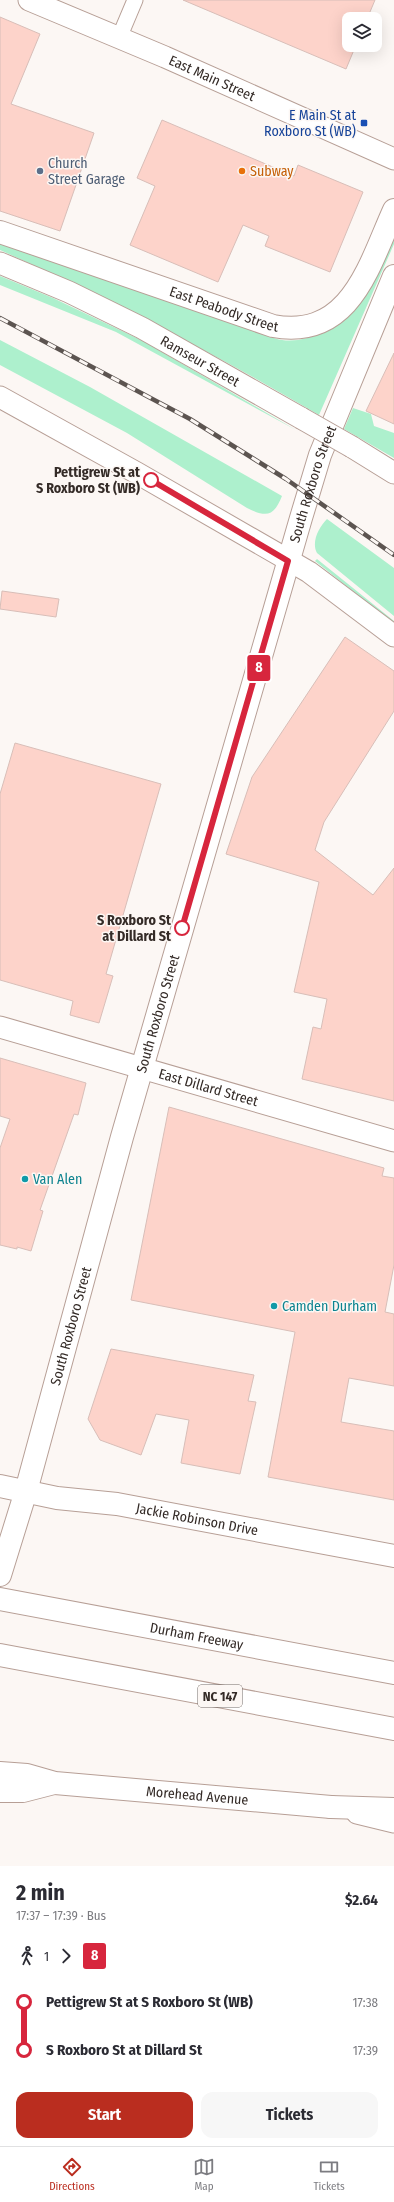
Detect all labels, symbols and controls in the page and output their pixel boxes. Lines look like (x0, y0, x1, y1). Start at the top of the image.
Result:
map controls (342, 12, 382, 52)
button: layers (342, 12, 382, 52)
street label: East Main Street (166, 51, 258, 105)
place label: E Main St at Roxboro St (WB) (264, 107, 356, 140)
marker: E Main St at Roxboro St (WB) (359, 118, 369, 128)
place label: Church Street Garage (48, 155, 125, 188)
place label: Subway (250, 163, 294, 180)
marker: Church Street Garage (35, 166, 45, 176)
marker: Subway (237, 166, 247, 176)
street label: East Peabody Street (167, 283, 280, 335)
street label: Ramseur Street (158, 332, 243, 390)
street label: South Roxboro Street (286, 423, 340, 545)
place label: Pettigrew St at S Roxboro St (WB) (36, 464, 141, 497)
marker: Pettigrew St at S Roxboro St (WB) (143, 472, 159, 488)
line badge: 8 (246, 655, 272, 681)
text: 8 (255, 659, 263, 676)
place label: S Roxboro St at Dillard St (97, 912, 172, 945)
marker: S Roxboro St at Dillard St (174, 920, 190, 936)
street label: South Roxboro Street (132, 952, 183, 1075)
street label: East Dillard Street (157, 1065, 261, 1110)
place label: Van Alen (33, 1171, 82, 1188)
marker: Van Alen (20, 1174, 30, 1184)
street label: South Roxboro Street (47, 1264, 95, 1387)
place label: Camden Durham (282, 1298, 377, 1315)
marker: Camden Durham (269, 1301, 279, 1311)
street label: Jackie Robinson Drive (135, 1499, 260, 1539)
street label: Durham Freeway (149, 1619, 245, 1653)
road number: NC 147 (198, 1685, 242, 1707)
street label: Morehead Avenue (145, 1782, 249, 1808)
text: 2 min (16, 1879, 65, 1906)
text: $2.64 (345, 1891, 378, 1909)
text: 17:37 – 17:39 · Bus (16, 1908, 106, 1923)
icon: walk (16, 1945, 38, 1967)
icon: forward (55, 1945, 77, 1967)
text: 8 (91, 1947, 98, 1964)
text: 1 (44, 1949, 49, 1964)
text: Pettigrew St at S Roxboro St (WB) (46, 1993, 253, 2011)
text: 17:38 (352, 1995, 378, 2010)
text: S Roxboro St at Dillard St (46, 2041, 202, 2059)
text: 17:39 (353, 2043, 378, 2058)
button: Start (16, 2092, 193, 2138)
button: Tickets (201, 2092, 378, 2138)
tab: Directions (49, 2156, 95, 2193)
tab: Map (193, 2156, 215, 2193)
tab: Tickets (313, 2156, 345, 2193)

